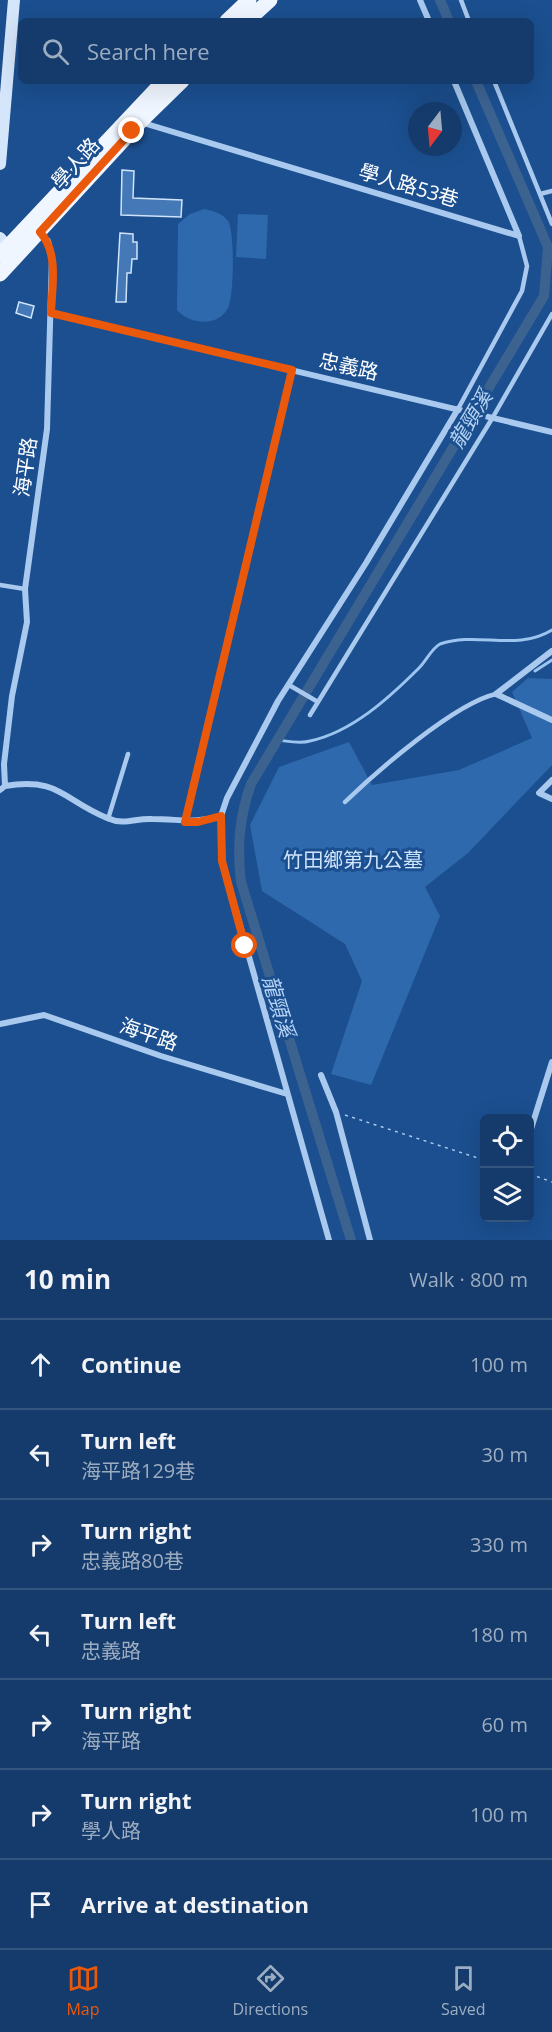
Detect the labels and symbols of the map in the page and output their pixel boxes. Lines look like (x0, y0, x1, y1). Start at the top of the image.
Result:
north arrow (408, 102, 462, 156)
route end (118, 117, 144, 143)
street label: 學人路 (45, 132, 105, 194)
street label: 學人路53巷 (356, 157, 462, 213)
street label: 忠義路 (317, 346, 381, 386)
water label: 龍頸溪 (442, 382, 500, 453)
street label: 海平路 (7, 435, 43, 499)
park label: 竹田鄉第九公墓 (283, 846, 423, 873)
route start (231, 932, 257, 958)
water label: 龍頸溪 (256, 972, 302, 1043)
street label: 海平路 (116, 1011, 182, 1057)

